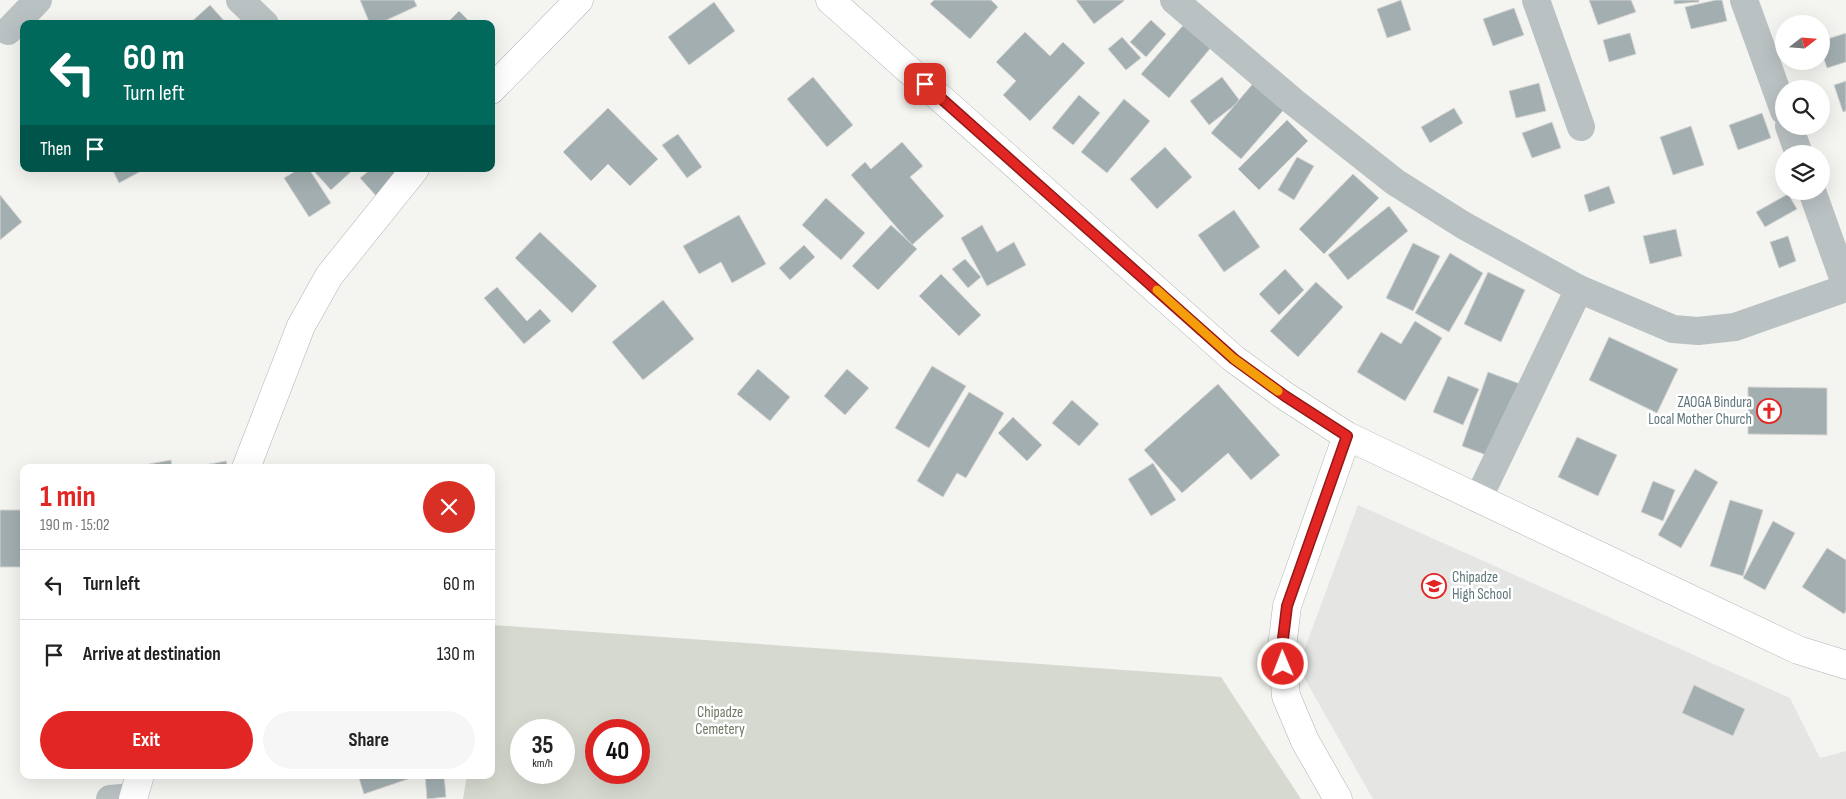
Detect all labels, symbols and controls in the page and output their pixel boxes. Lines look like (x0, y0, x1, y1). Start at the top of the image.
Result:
north arrow (1775, 15, 1830, 70)
map controls (1775, 15, 1830, 200)
text: 60 m (123, 37, 185, 80)
icon: left (40, 40, 105, 105)
pin (904, 63, 946, 105)
icon: arrive (911, 70, 939, 98)
text: Turn left (123, 80, 185, 107)
button: search (1775, 80, 1830, 135)
icon: arrive (81, 135, 109, 163)
text: Then (40, 138, 71, 161)
button: layers (1775, 145, 1830, 200)
place label: ZAOGA Bindura Local Mother Church (1648, 393, 1752, 429)
church icon: ZAOGA Bindura Local Mother Church (1756, 398, 1782, 424)
text: 1 min (40, 479, 96, 515)
button: close (423, 481, 475, 533)
text: 190 m · 15:02 (40, 516, 110, 535)
place label: Chipadze High School (1452, 568, 1511, 604)
icon: left (40, 571, 68, 599)
text: Turn left (83, 573, 140, 596)
text: 60 m (443, 573, 475, 596)
school or university icon: Chipadze High School (1421, 573, 1447, 599)
position arrow (1256, 637, 1308, 689)
icon: arrive (40, 641, 68, 669)
text: Arrive at destination (83, 643, 221, 666)
text: 130 m (437, 643, 475, 666)
park label: Chipadze Cemetery (695, 703, 745, 739)
button: Exit (40, 711, 253, 769)
button: Share (263, 711, 475, 769)
speed limit sign: 40 (585, 719, 650, 784)
text: 35 (531, 730, 554, 761)
text: km/h (532, 756, 553, 771)

